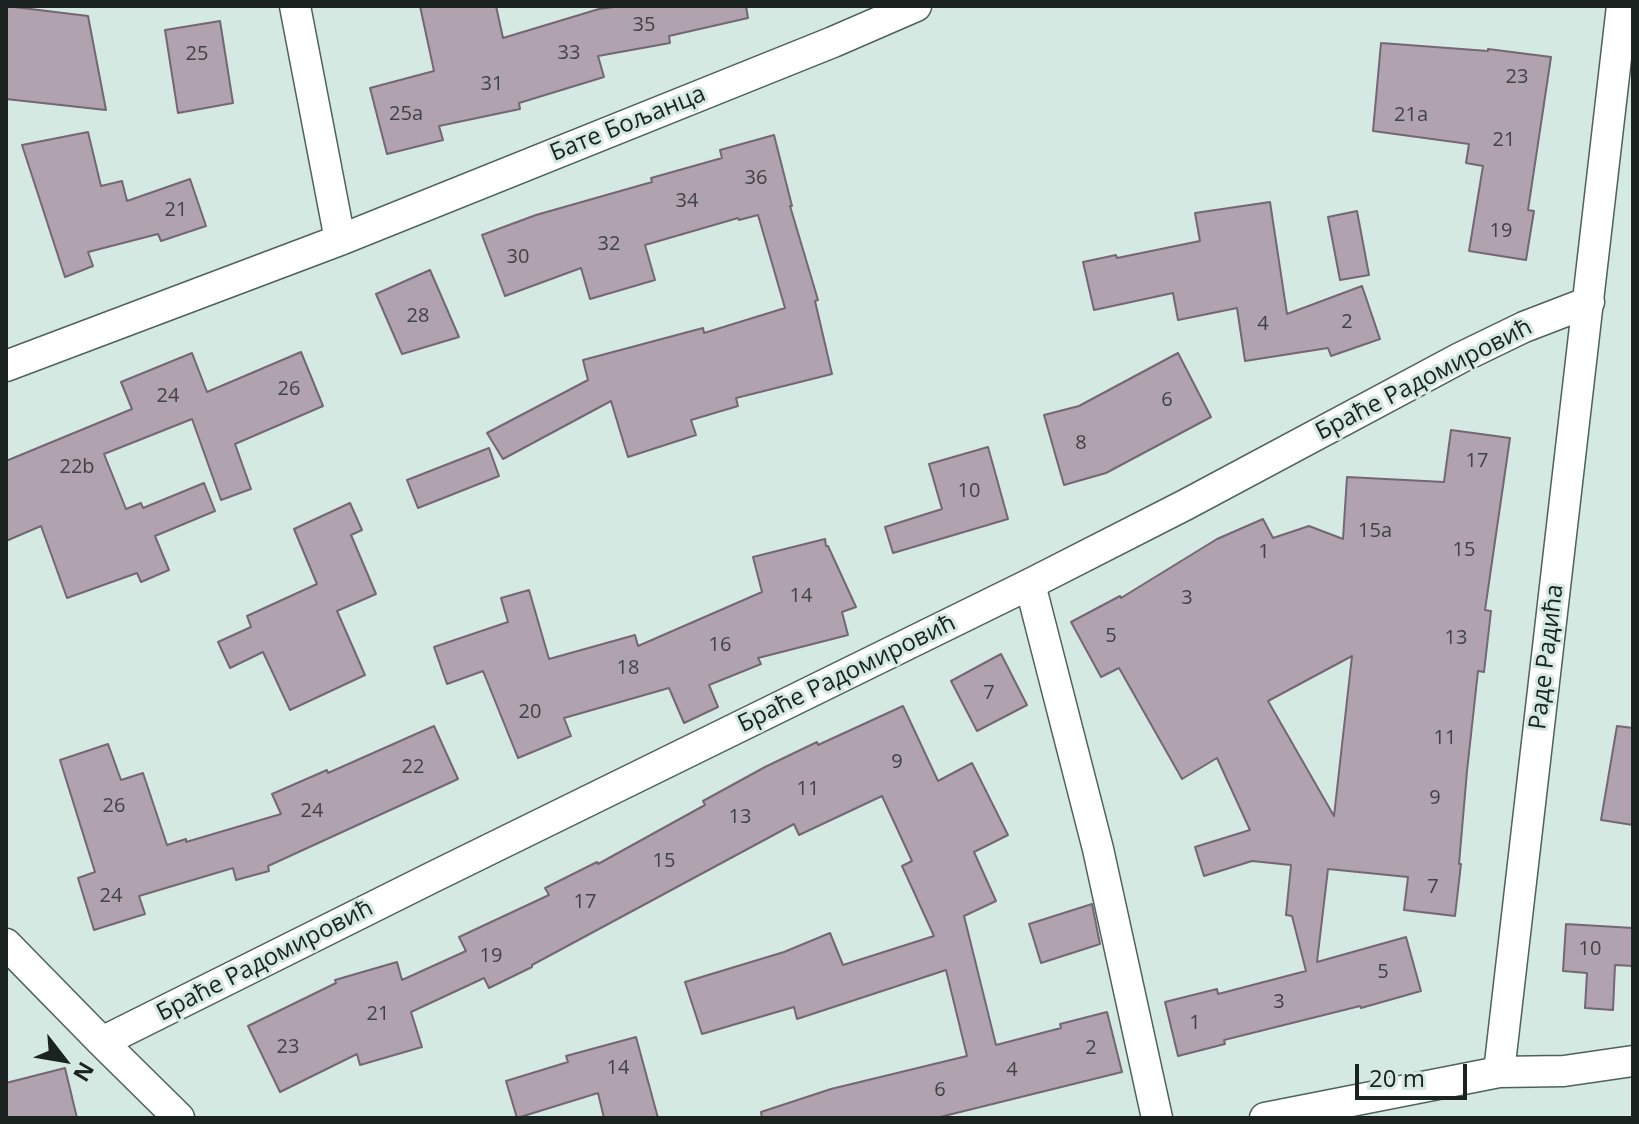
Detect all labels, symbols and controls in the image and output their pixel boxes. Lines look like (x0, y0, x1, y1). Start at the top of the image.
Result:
house number: 35 (633, 13, 655, 37)
house number: 33 (558, 41, 580, 65)
house number: 25 (186, 42, 208, 66)
house number: 23 (1506, 65, 1528, 89)
house number: 31 (481, 72, 503, 96)
street label: Бате Бољанца (546, 80, 710, 168)
house number: 25a (389, 102, 423, 126)
house number: 21a (1394, 103, 1428, 127)
house number: 21 (1493, 128, 1515, 152)
house number: 36 (745, 166, 767, 190)
house number: 34 (676, 189, 698, 213)
house number: 21 (165, 198, 187, 222)
house number: 19 (1490, 219, 1512, 243)
house number: 32 (598, 232, 620, 256)
house number: 30 (507, 245, 529, 269)
house number: 28 (407, 304, 429, 328)
house number: 2 (1341, 310, 1353, 334)
house number: 4 (1257, 312, 1269, 336)
street label: Браће Радомировић (1311, 313, 1537, 447)
house number: 26 (278, 377, 300, 401)
house number: 24 (157, 384, 179, 408)
house number: 6 (1161, 388, 1173, 412)
house number: 8 (1075, 431, 1087, 455)
house number: 17 (1466, 449, 1488, 473)
house number: 22b (59, 455, 95, 479)
house number: 10 (958, 479, 980, 503)
house number: 15a (1358, 519, 1392, 543)
house number: 15 (1453, 538, 1475, 562)
house number: 1 (1258, 540, 1270, 564)
street label: Раде Радића (1524, 583, 1570, 731)
house number: 14 (790, 584, 812, 608)
house number: 3 (1181, 586, 1193, 610)
street label: Браће Радомировић (733, 609, 961, 739)
house number: 5 (1105, 624, 1117, 648)
house number: 13 (1445, 626, 1467, 650)
house number: 16 (709, 633, 731, 657)
house number: 18 (617, 656, 639, 680)
house number: 7 (983, 681, 995, 705)
house number: 20 (519, 700, 541, 724)
house number: 11 (1434, 726, 1456, 750)
house number: 9 (891, 750, 903, 774)
house number: 22 (402, 755, 424, 779)
house number: 11 (797, 777, 819, 801)
house number: 9 (1429, 786, 1441, 810)
house number: 26 (103, 794, 125, 818)
house number: 24 (301, 799, 323, 823)
house number: 13 (729, 805, 751, 829)
house number: 15 (653, 849, 675, 873)
house number: 7 (1427, 875, 1439, 899)
house number: 24 (100, 884, 122, 908)
house number: 17 (574, 890, 596, 914)
street label: Браће Радомировић (152, 894, 378, 1028)
house number: 10 (1579, 937, 1601, 961)
house number: 19 (480, 944, 502, 968)
house number: 5 (1377, 960, 1389, 984)
house number: 3 (1273, 990, 1285, 1014)
house number: 21 (367, 1002, 389, 1026)
house number: 1 (1189, 1011, 1201, 1035)
north arrow (24, 1020, 104, 1100)
house number: 23 (277, 1035, 299, 1059)
house number: 2 (1085, 1036, 1097, 1060)
scale bar (1359, 1048, 1471, 1098)
house number: 14 (607, 1056, 629, 1080)
text: N (67, 1057, 102, 1088)
house number: 4 (1006, 1058, 1018, 1082)
text: 20 m (1369, 1061, 1425, 1094)
house number: 6 (934, 1078, 946, 1102)

